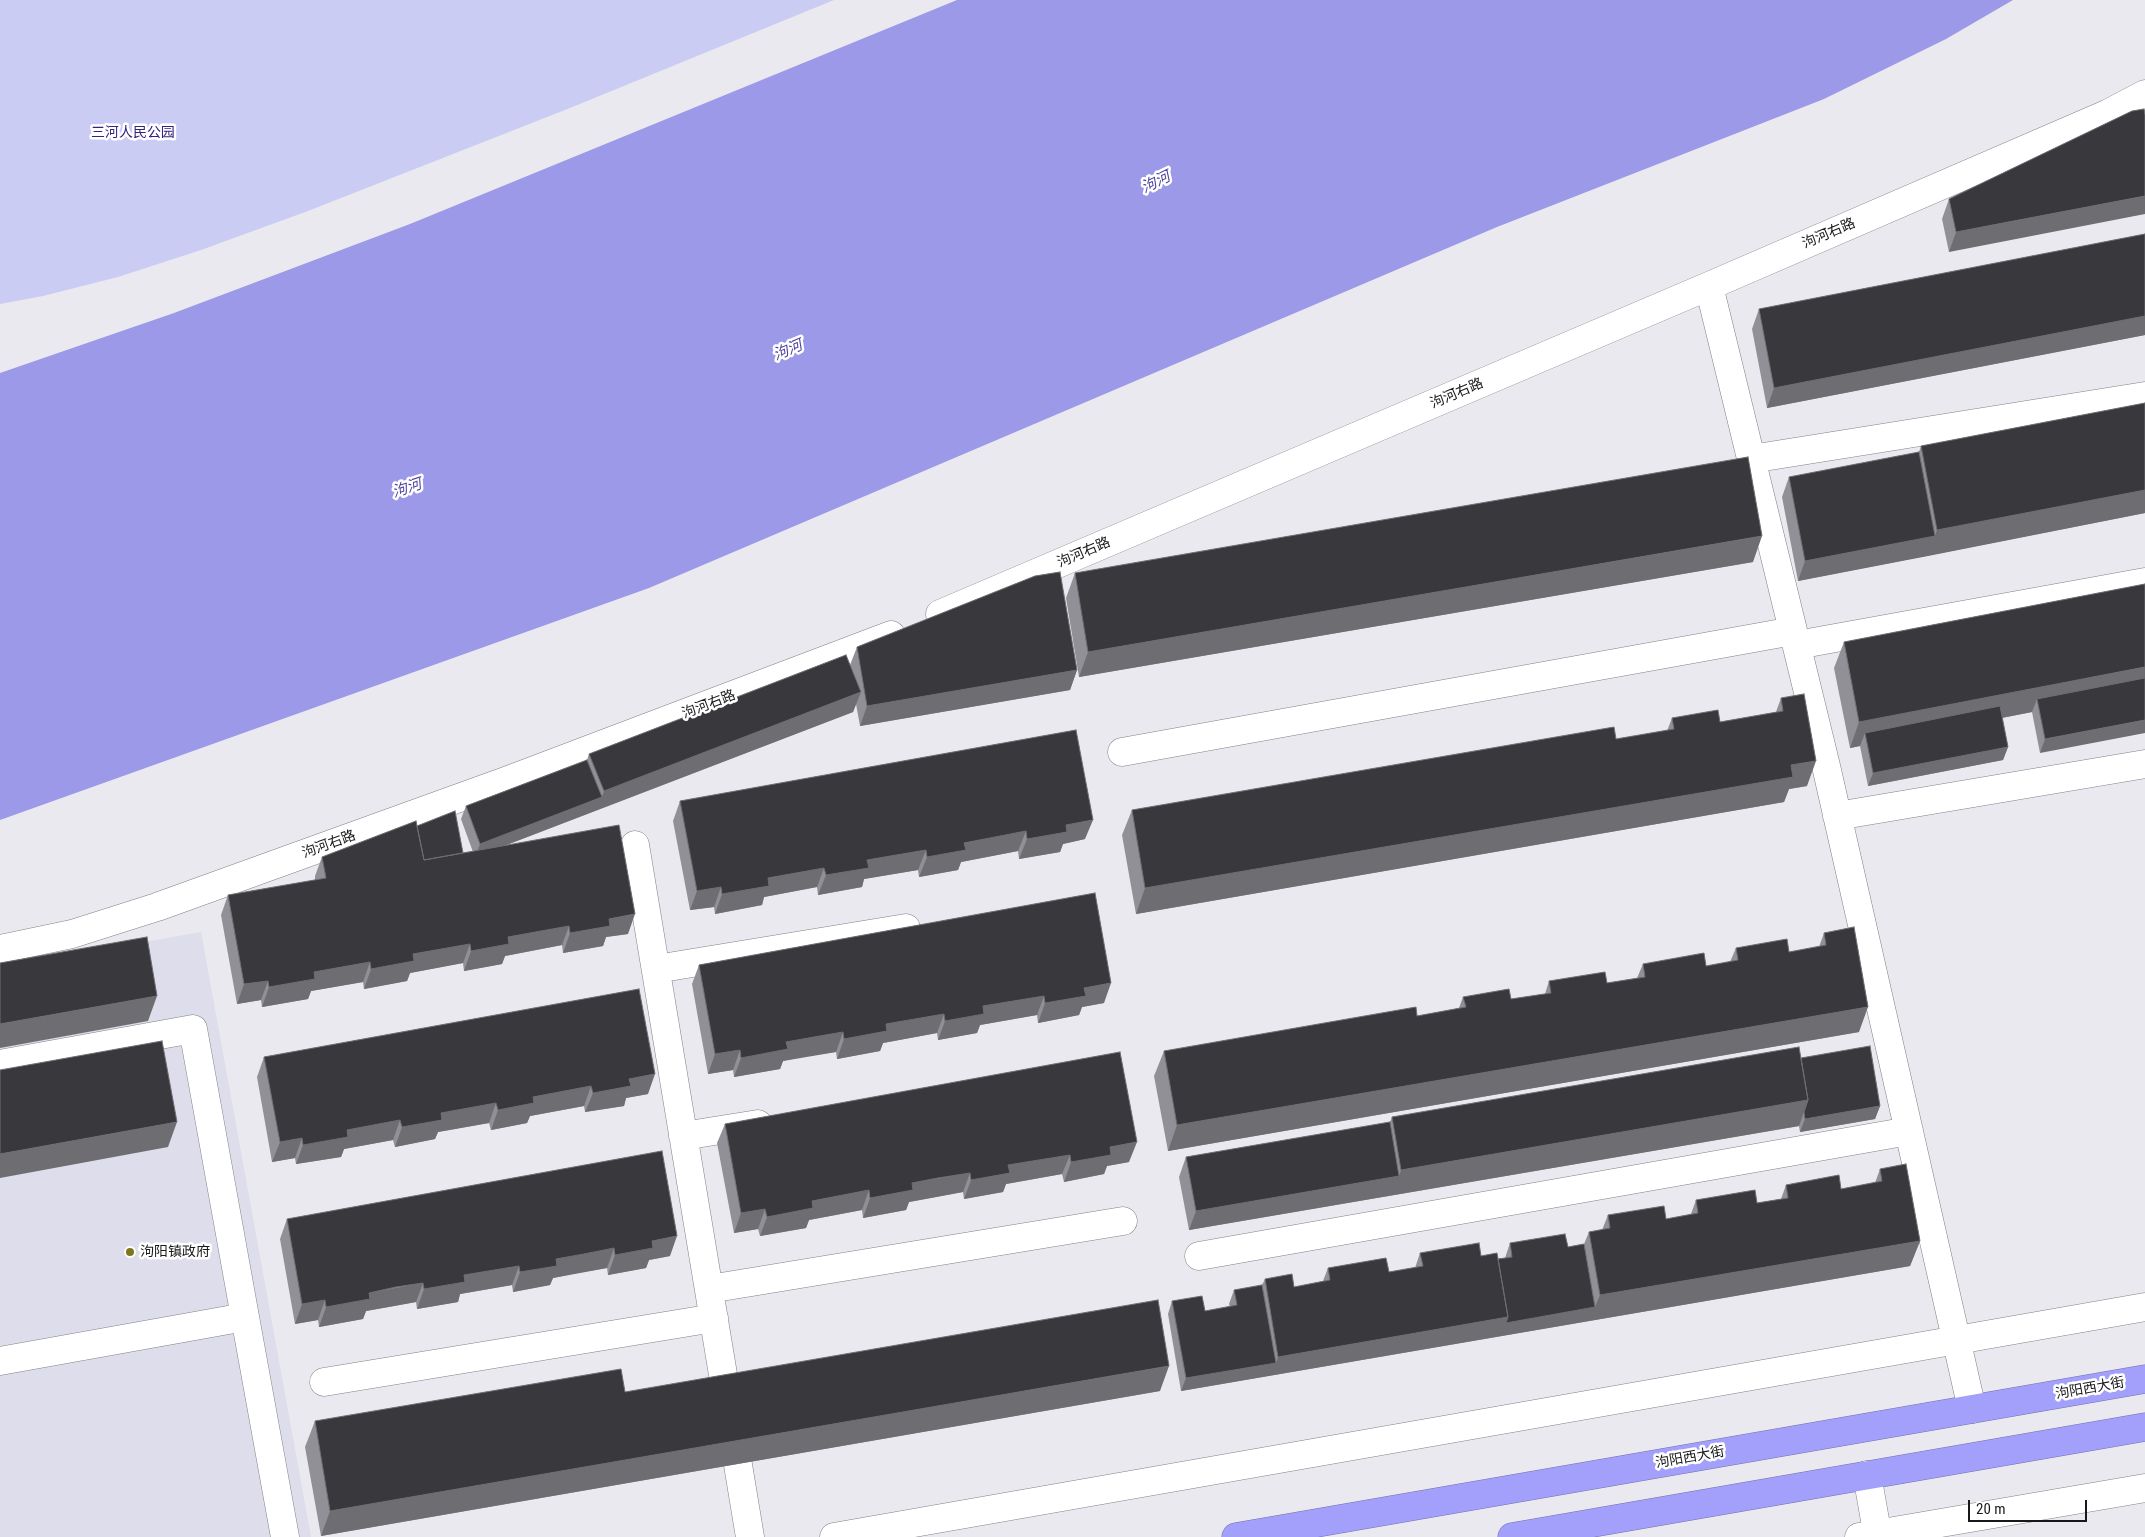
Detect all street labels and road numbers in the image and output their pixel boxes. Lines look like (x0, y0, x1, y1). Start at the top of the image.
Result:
street label: 泃河右路 (1800, 215, 1858, 253)
street label: 泃河右路 (1428, 375, 1486, 413)
street label: 泃河右路 (1055, 534, 1113, 572)
street label: 泃河右路 (680, 687, 738, 723)
street label: 泃河右路 (300, 828, 358, 862)
street label: 泃阳西大街 (2054, 1375, 2126, 1403)
street label: 泃阳西大街 (1654, 1444, 1726, 1472)

